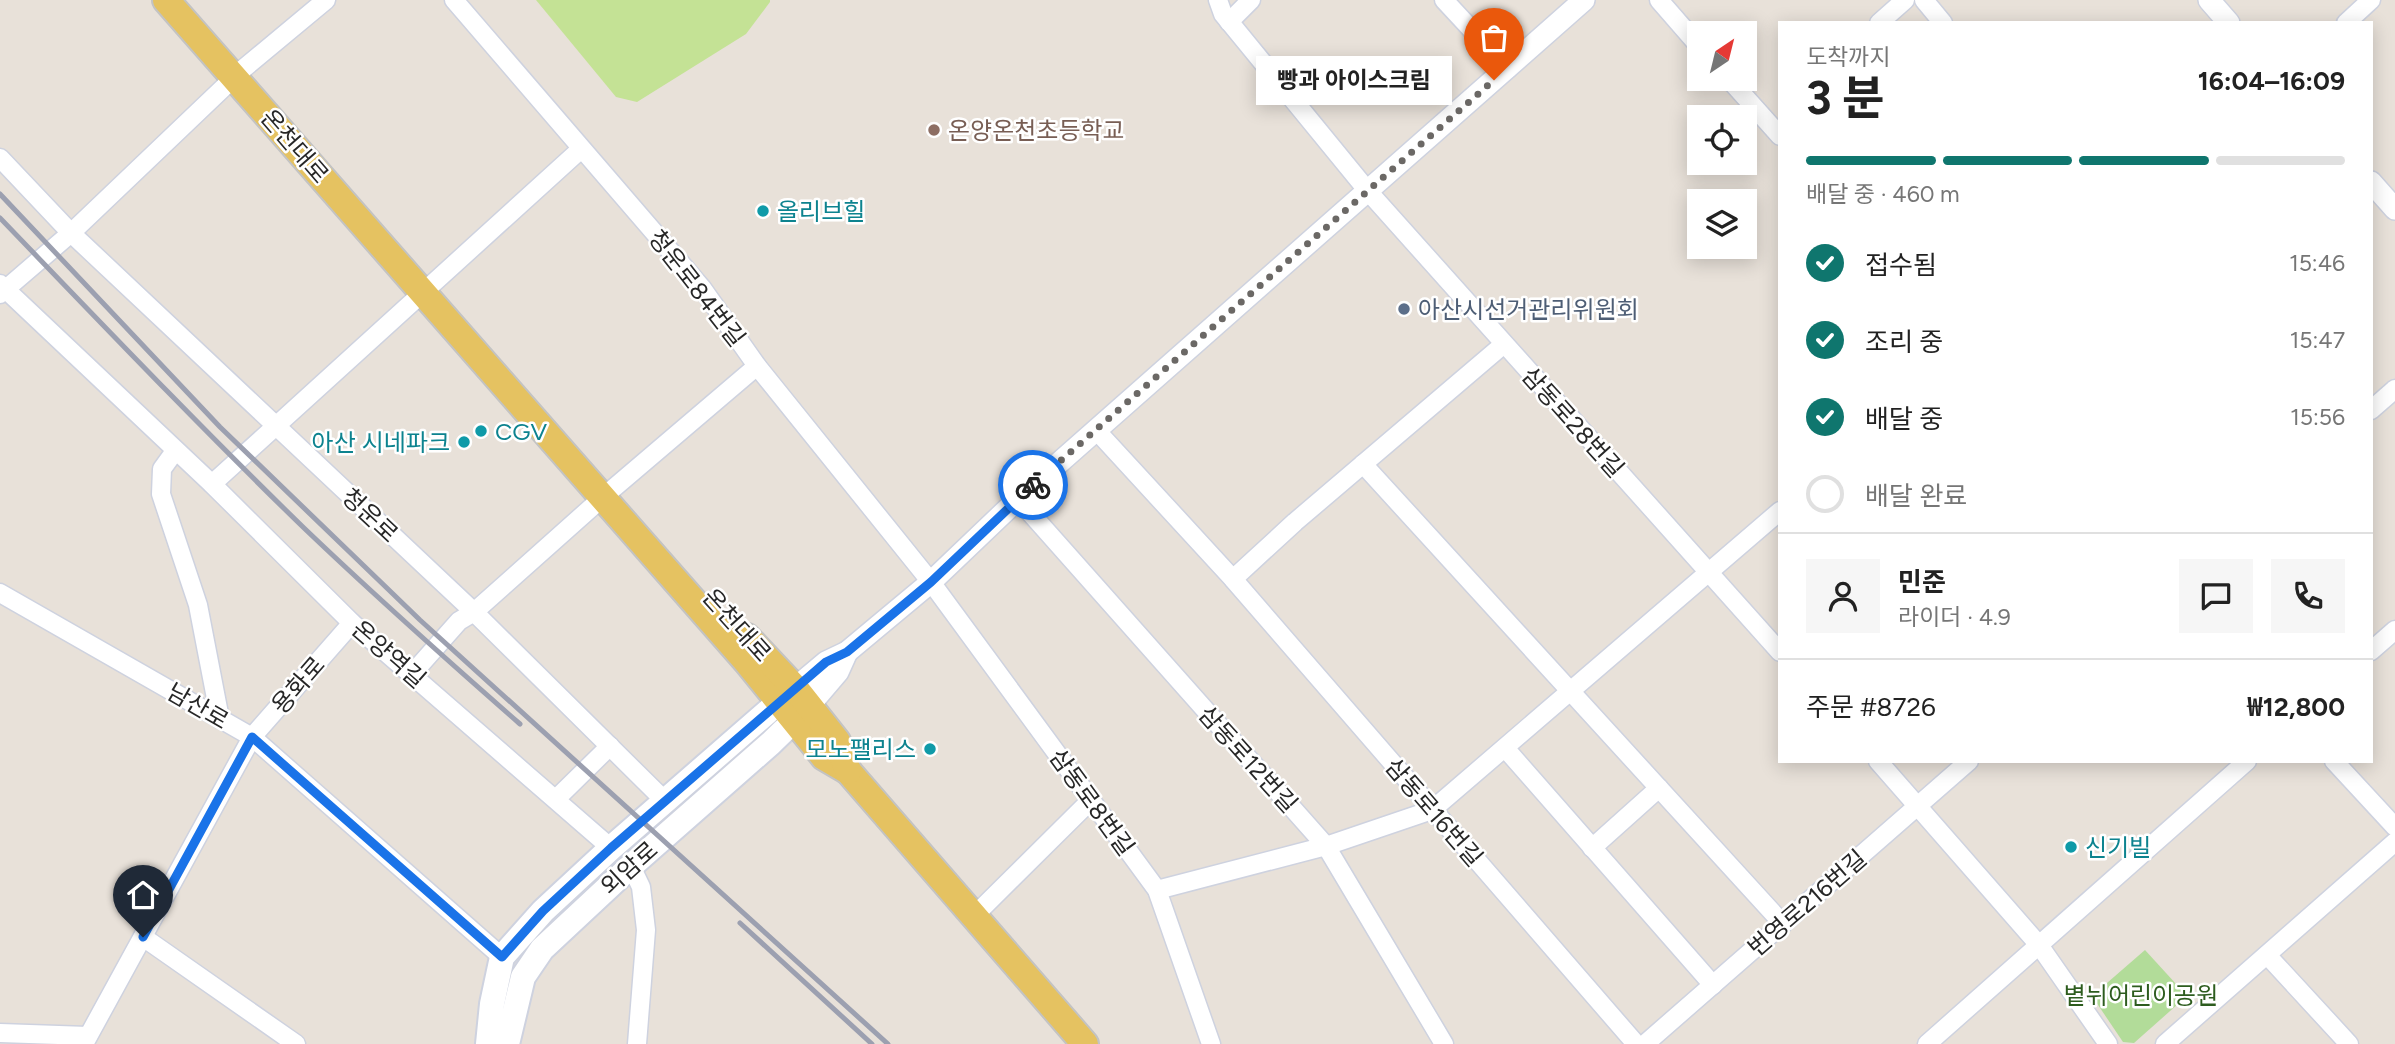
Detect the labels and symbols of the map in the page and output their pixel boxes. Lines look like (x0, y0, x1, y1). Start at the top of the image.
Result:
pin (1464, 8, 1524, 80)
north arrow (1687, 21, 1757, 91)
callout: 빵과 아이스크림 (1256, 56, 1452, 104)
street label: 온천대로 (255, 103, 335, 189)
place label: 온양온천초등학교 (948, 116, 1125, 145)
marker: 온양온천초등학교 (926, 122, 942, 138)
place label: 올리브힐 (777, 197, 865, 226)
marker: 올리브힐 (755, 203, 771, 219)
street label: 청운로84번길 (642, 224, 752, 352)
place label: 아산시선거관리위원회 (1418, 295, 1639, 324)
marker: 아산시선거관리위원회 (1396, 301, 1412, 317)
street label: 삼동로28번길 (1516, 361, 1630, 483)
place label: CGV (495, 417, 548, 446)
marker: CGV (473, 423, 489, 439)
place label: 아산 시네파크 (312, 428, 450, 457)
marker: 아산 시네파크 (456, 434, 472, 450)
courier (998, 450, 1068, 520)
street label: 청운로 (336, 482, 404, 548)
street label: 온천대로 (697, 582, 777, 668)
street label: 온양역길 (346, 614, 432, 694)
street label: 용화로 (265, 650, 331, 720)
street label: 남산로 (162, 677, 234, 735)
street label: 삼동로12번길 (1192, 700, 1304, 818)
place label: 모노팰리스 (806, 735, 916, 764)
marker: 모노팰리스 (922, 741, 938, 757)
street label: 삼동로8번길 (1043, 743, 1141, 861)
street label: 삼동로16번길 (1379, 752, 1489, 872)
place label: 신기빌 (2085, 833, 2151, 862)
street label: 외암로 (595, 835, 663, 901)
marker: 신기빌 (2063, 839, 2079, 855)
street label: 번영로216번길 (1742, 844, 1872, 962)
pin (113, 865, 173, 937)
park label: 볕뉘어린이공원 (2064, 981, 2218, 1010)

